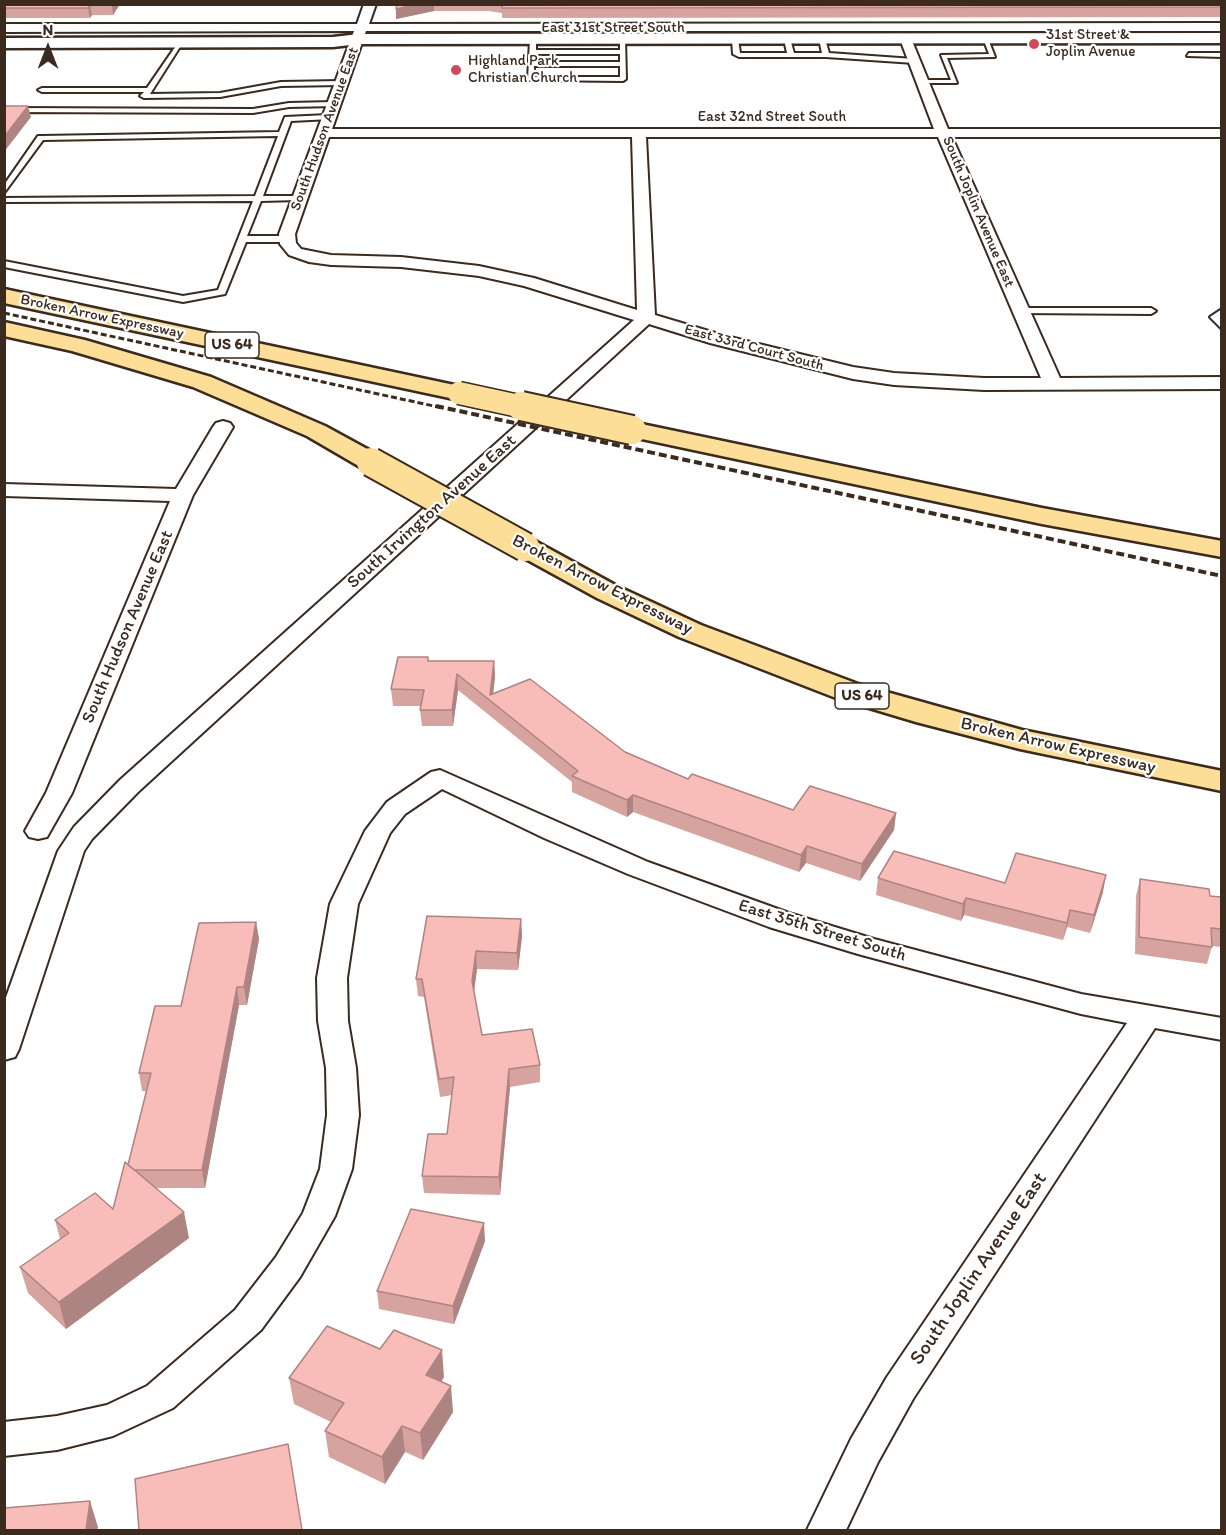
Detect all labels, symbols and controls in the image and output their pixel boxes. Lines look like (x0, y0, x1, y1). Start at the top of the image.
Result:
north arrow (18, 18, 78, 78)
street label: East 31st Street South (541, 19, 685, 37)
text: N (43, 20, 53, 39)
place label: 31st Street & Joplin Avenue (1046, 26, 1136, 61)
marker: 31st Street & Joplin Avenue (1027, 37, 1041, 51)
street label: South Hudson Avenue East (287, 45, 363, 213)
place label: Highland Park Christian Church (468, 52, 577, 87)
marker: Highland Park Christian Church (449, 63, 463, 77)
street label: East 32nd Street South (698, 108, 846, 126)
street label: South Joplin Avenue East (938, 134, 1018, 290)
street label: Broken Arrow Expressway (19, 291, 185, 343)
street label: East 33rd Court South (682, 321, 826, 375)
road number: US 64 (205, 332, 259, 358)
street label: South Irvington Avenue East (343, 430, 521, 594)
street label: South Hudson Avenue East (78, 527, 178, 727)
street label: Broken Arrow Expressway (508, 530, 696, 640)
road number: US 64 (835, 683, 889, 709)
street label: Broken Arrow Expressway (958, 713, 1158, 779)
street label: East 35th Street South (736, 895, 908, 967)
street label: South Joplin Avenue East (905, 1168, 1053, 1370)

